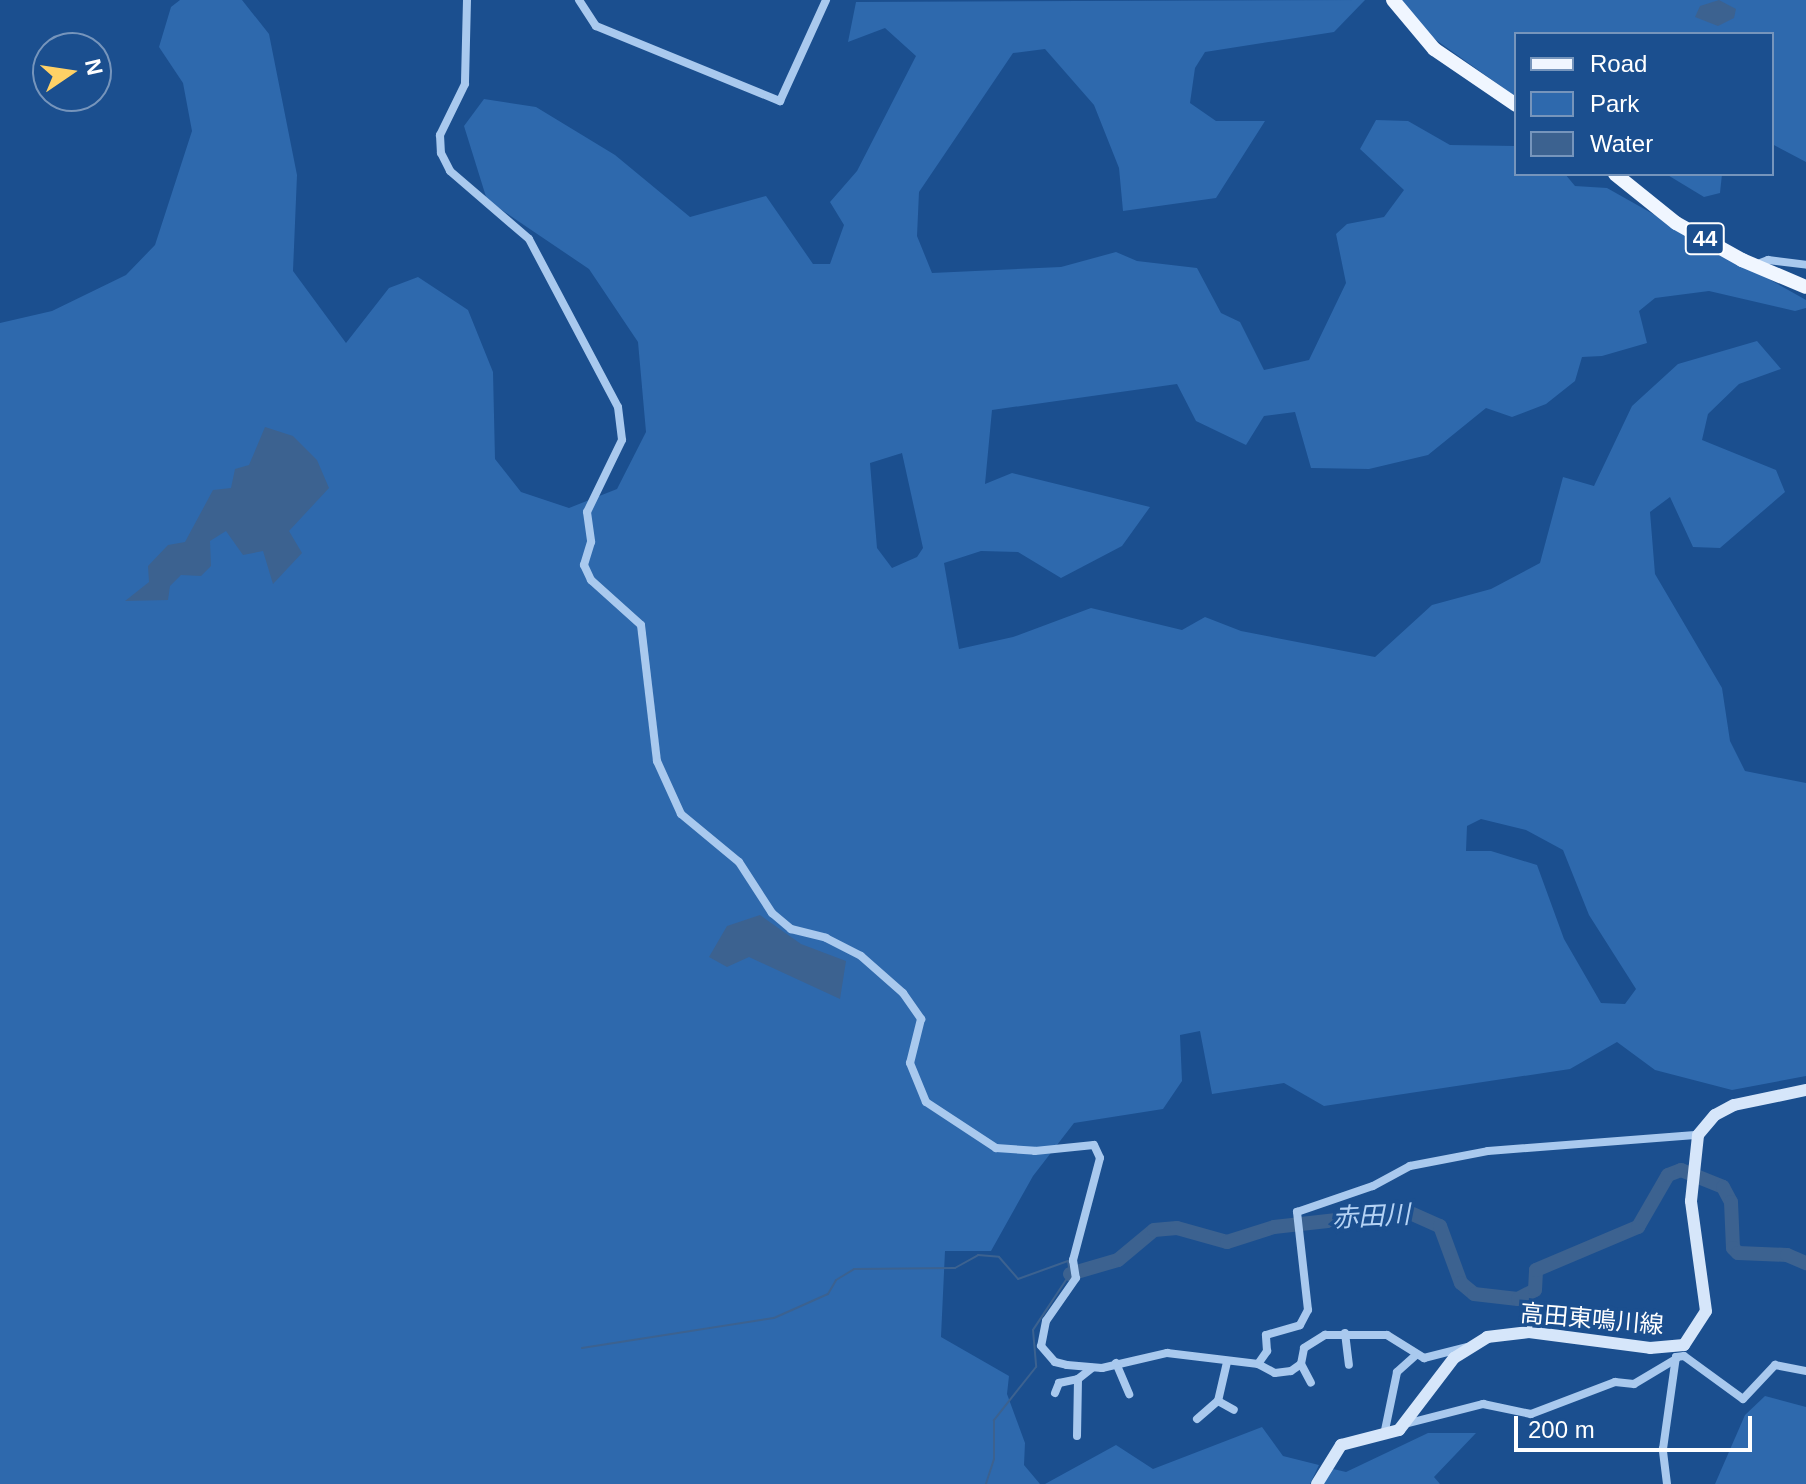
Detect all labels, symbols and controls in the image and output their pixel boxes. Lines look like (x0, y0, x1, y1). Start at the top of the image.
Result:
north arrow (32, 32, 112, 112)
legend (1514, 32, 1774, 176)
text: Road (1590, 50, 1647, 77)
text: N (80, 56, 108, 77)
text: Park (1590, 90, 1639, 117)
text: Water (1590, 130, 1653, 157)
road number: 44 (1683, 221, 1727, 257)
water label: 赤田川 (1331, 1199, 1411, 1235)
street label: 高田東鳴川線 (1519, 1298, 1665, 1340)
scale bar (1518, 1400, 1756, 1450)
text: 200 m (1528, 1416, 1595, 1443)

